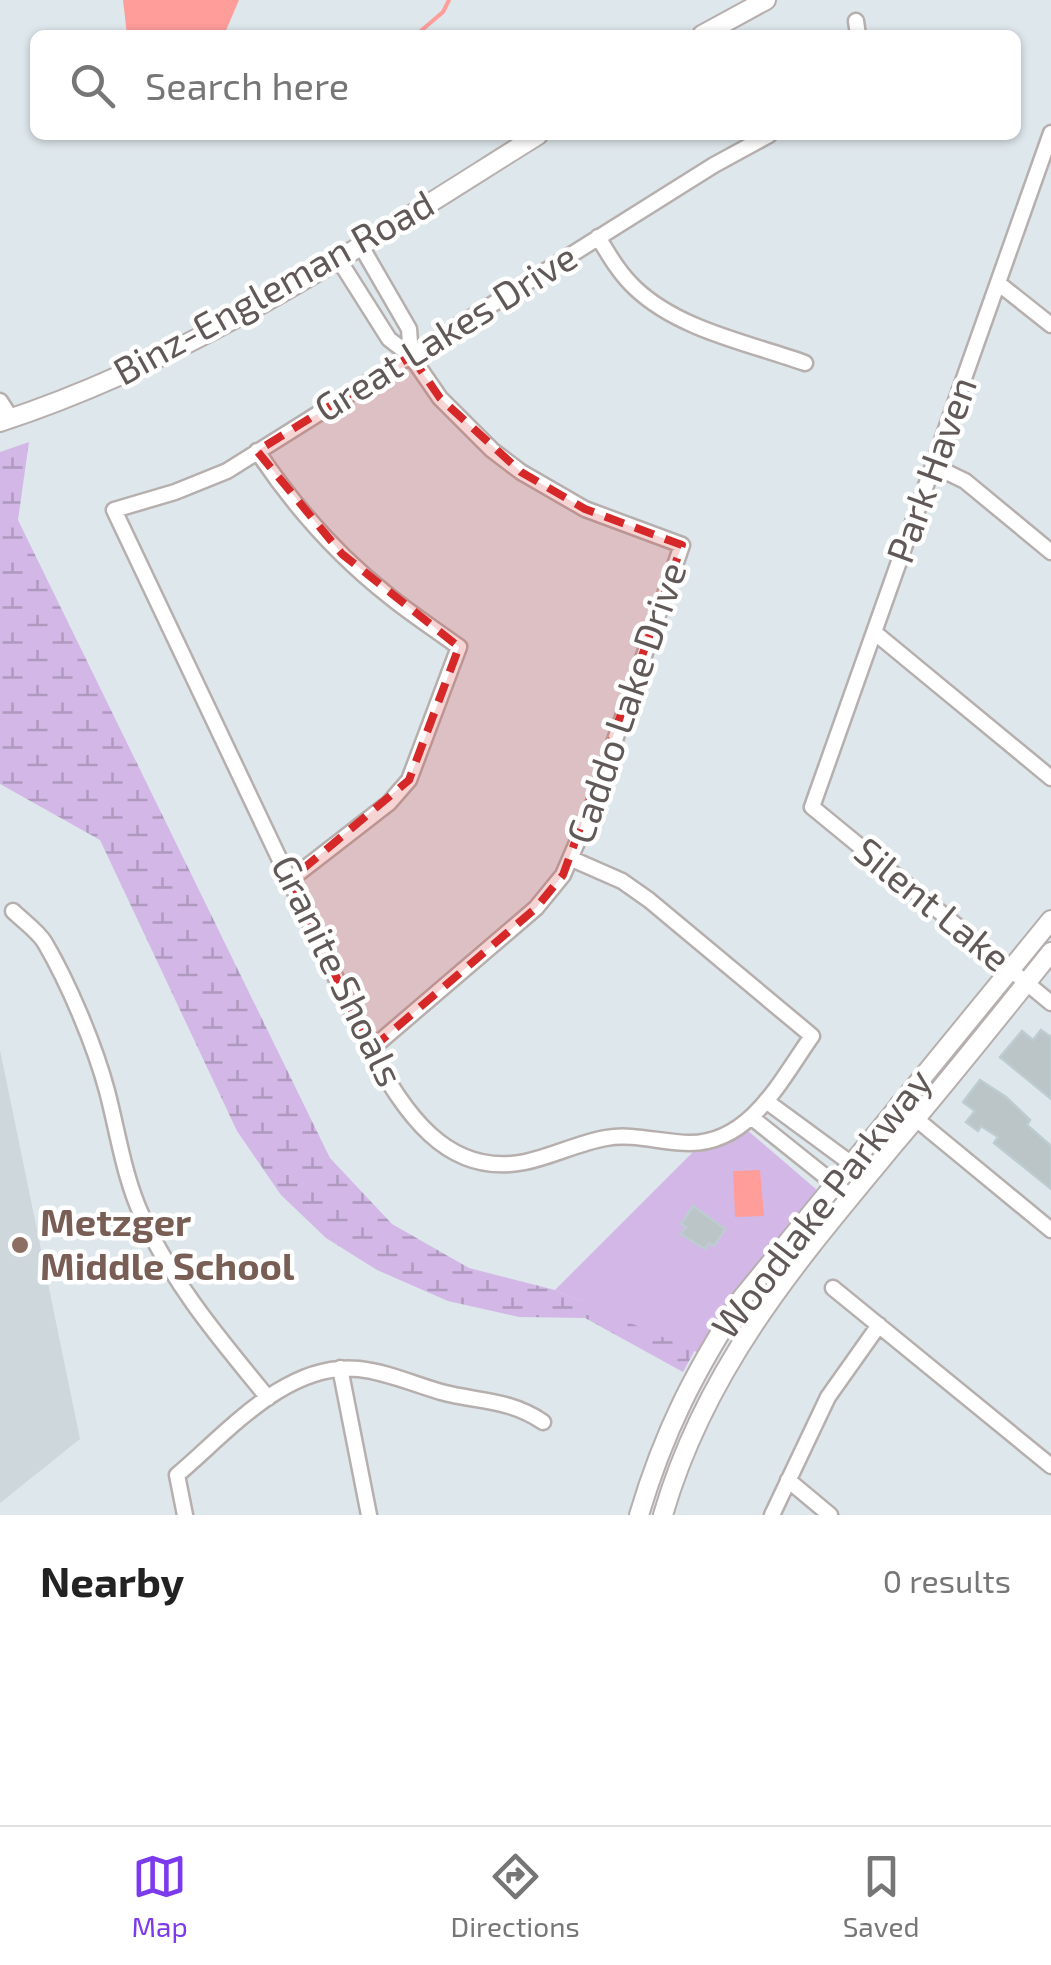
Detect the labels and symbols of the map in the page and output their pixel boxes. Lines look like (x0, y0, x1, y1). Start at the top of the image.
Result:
street label: Binz-Engleman Road (105, 179, 441, 393)
street label: Great Lakes Drive (305, 232, 585, 430)
street label: Park Haven (875, 370, 985, 569)
street label: Caddo Lake Drive (555, 556, 695, 849)
street label: Silent Lake (846, 827, 1020, 980)
street label: Granite Shoals (263, 847, 415, 1093)
street label: Woodlake Parkway (701, 1059, 940, 1347)
place label: Metzger Middle School (40, 1198, 295, 1288)
marker: Metzger Middle School (9, 1234, 31, 1256)

